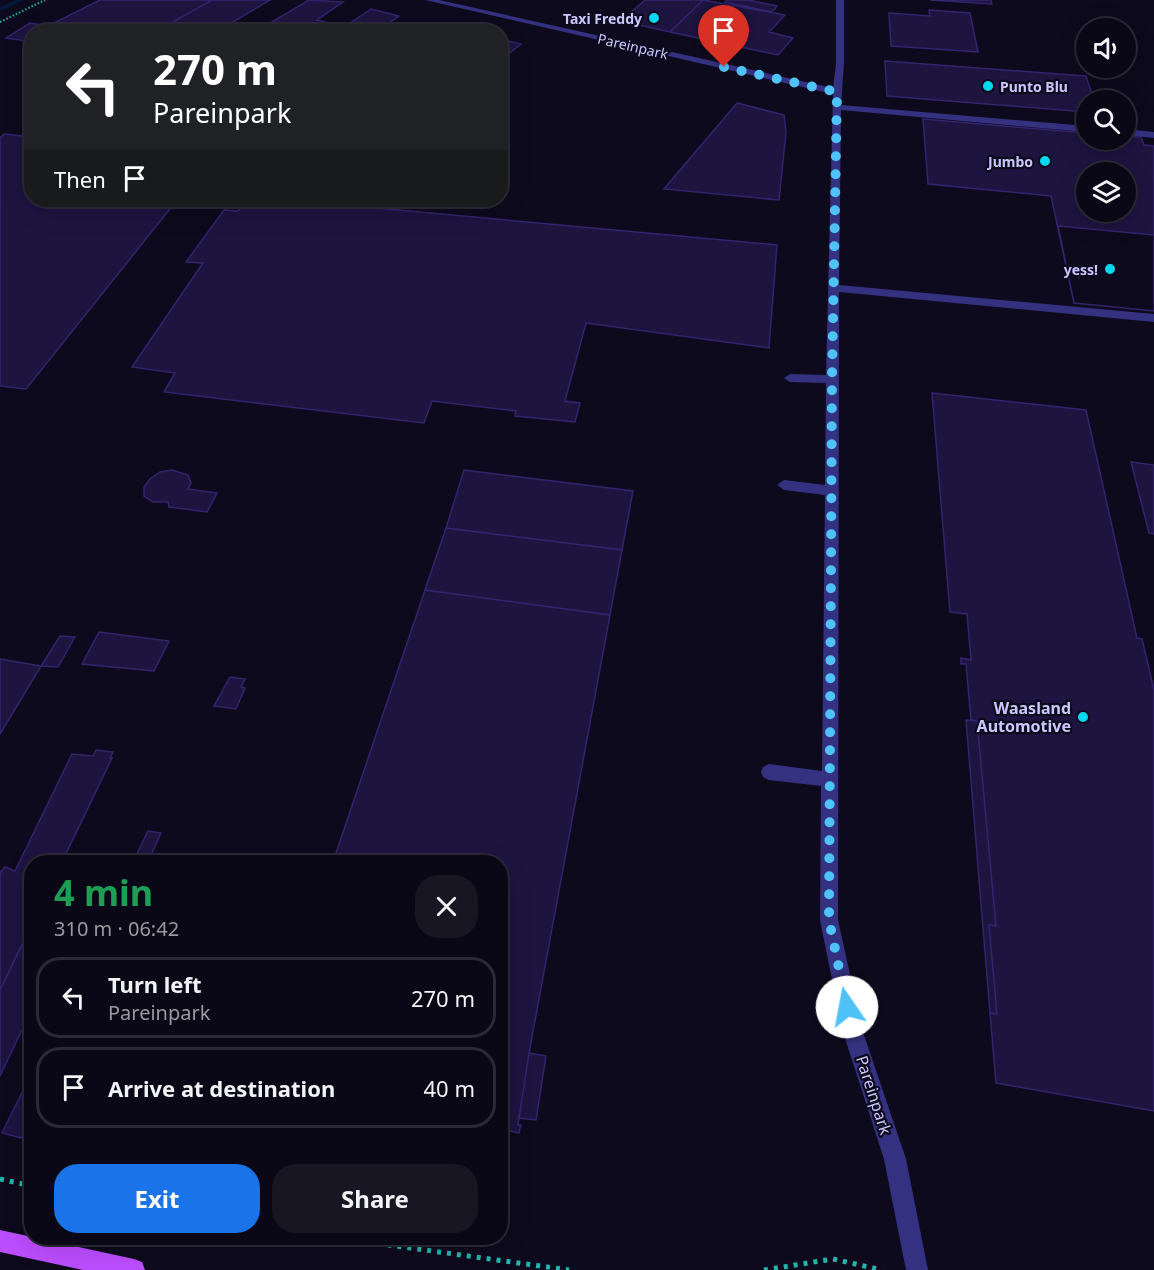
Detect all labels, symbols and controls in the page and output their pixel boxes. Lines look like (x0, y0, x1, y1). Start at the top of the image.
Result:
pin (698, 5, 749, 67)
place label: Taxi Freddy (563, 9, 642, 28)
marker: Taxi Freddy (647, 11, 661, 25)
icon: arrive (707, 14, 740, 47)
map controls (1076, 18, 1136, 222)
button: sound (1076, 18, 1136, 78)
street label: Pareinpark (596, 29, 671, 63)
text: 270 m (153, 40, 277, 97)
icon: left (54, 48, 132, 126)
place label: Punto Blu (1000, 77, 1068, 96)
marker: Punto Blu (981, 79, 995, 93)
button: search (1076, 90, 1136, 150)
text: Pareinpark (153, 94, 291, 131)
place label: Jumbo (986, 152, 1033, 171)
marker: Jumbo (1038, 154, 1052, 168)
icon: arrive (118, 162, 151, 195)
button: layers (1076, 162, 1136, 222)
text: Then (54, 164, 106, 194)
place label: yess! (1064, 260, 1098, 279)
marker: yess! (1103, 262, 1117, 276)
place label: Waasland Automotive (977, 697, 1071, 737)
marker: Waasland Automotive (1076, 710, 1090, 724)
text: 4 min (54, 868, 153, 917)
button: close (415, 875, 478, 938)
text: 310 m · 06:42 (54, 915, 179, 942)
text: Turn left (108, 969, 202, 999)
position arrow (815, 975, 879, 1039)
icon: left (57, 981, 90, 1014)
text: 270 m (411, 983, 475, 1013)
text: Pareinpark (108, 999, 210, 1026)
street label: Pareinpark (851, 1053, 897, 1138)
icon: arrive (57, 1071, 90, 1104)
text: Arrive at destination (108, 1073, 335, 1103)
text: 40 m (424, 1073, 475, 1103)
button: Exit (54, 1164, 260, 1233)
button: Share (272, 1164, 478, 1233)

